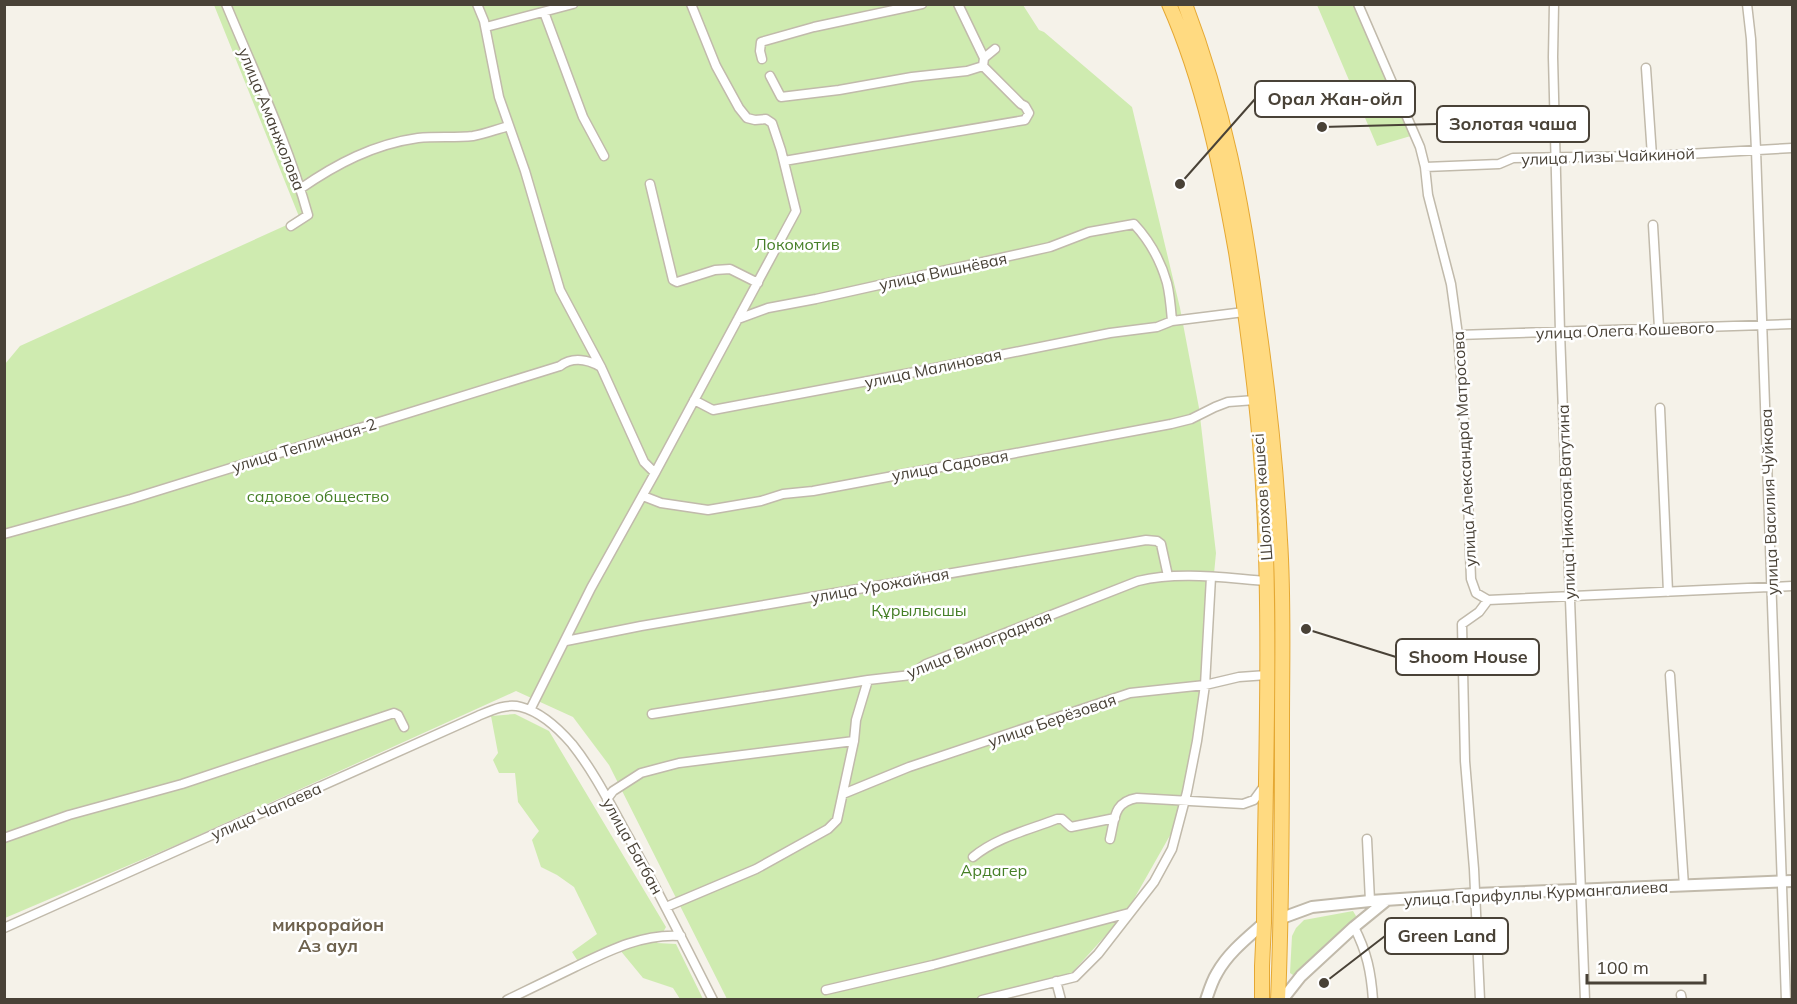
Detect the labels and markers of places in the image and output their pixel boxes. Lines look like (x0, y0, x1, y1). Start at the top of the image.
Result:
callout: Орал Жан-ойл (1255, 81, 1415, 117)
callout: Золотая чаша (1437, 106, 1589, 142)
callout: Shoom House (1396, 639, 1539, 675)
callout: Green Land (1385, 918, 1508, 954)

